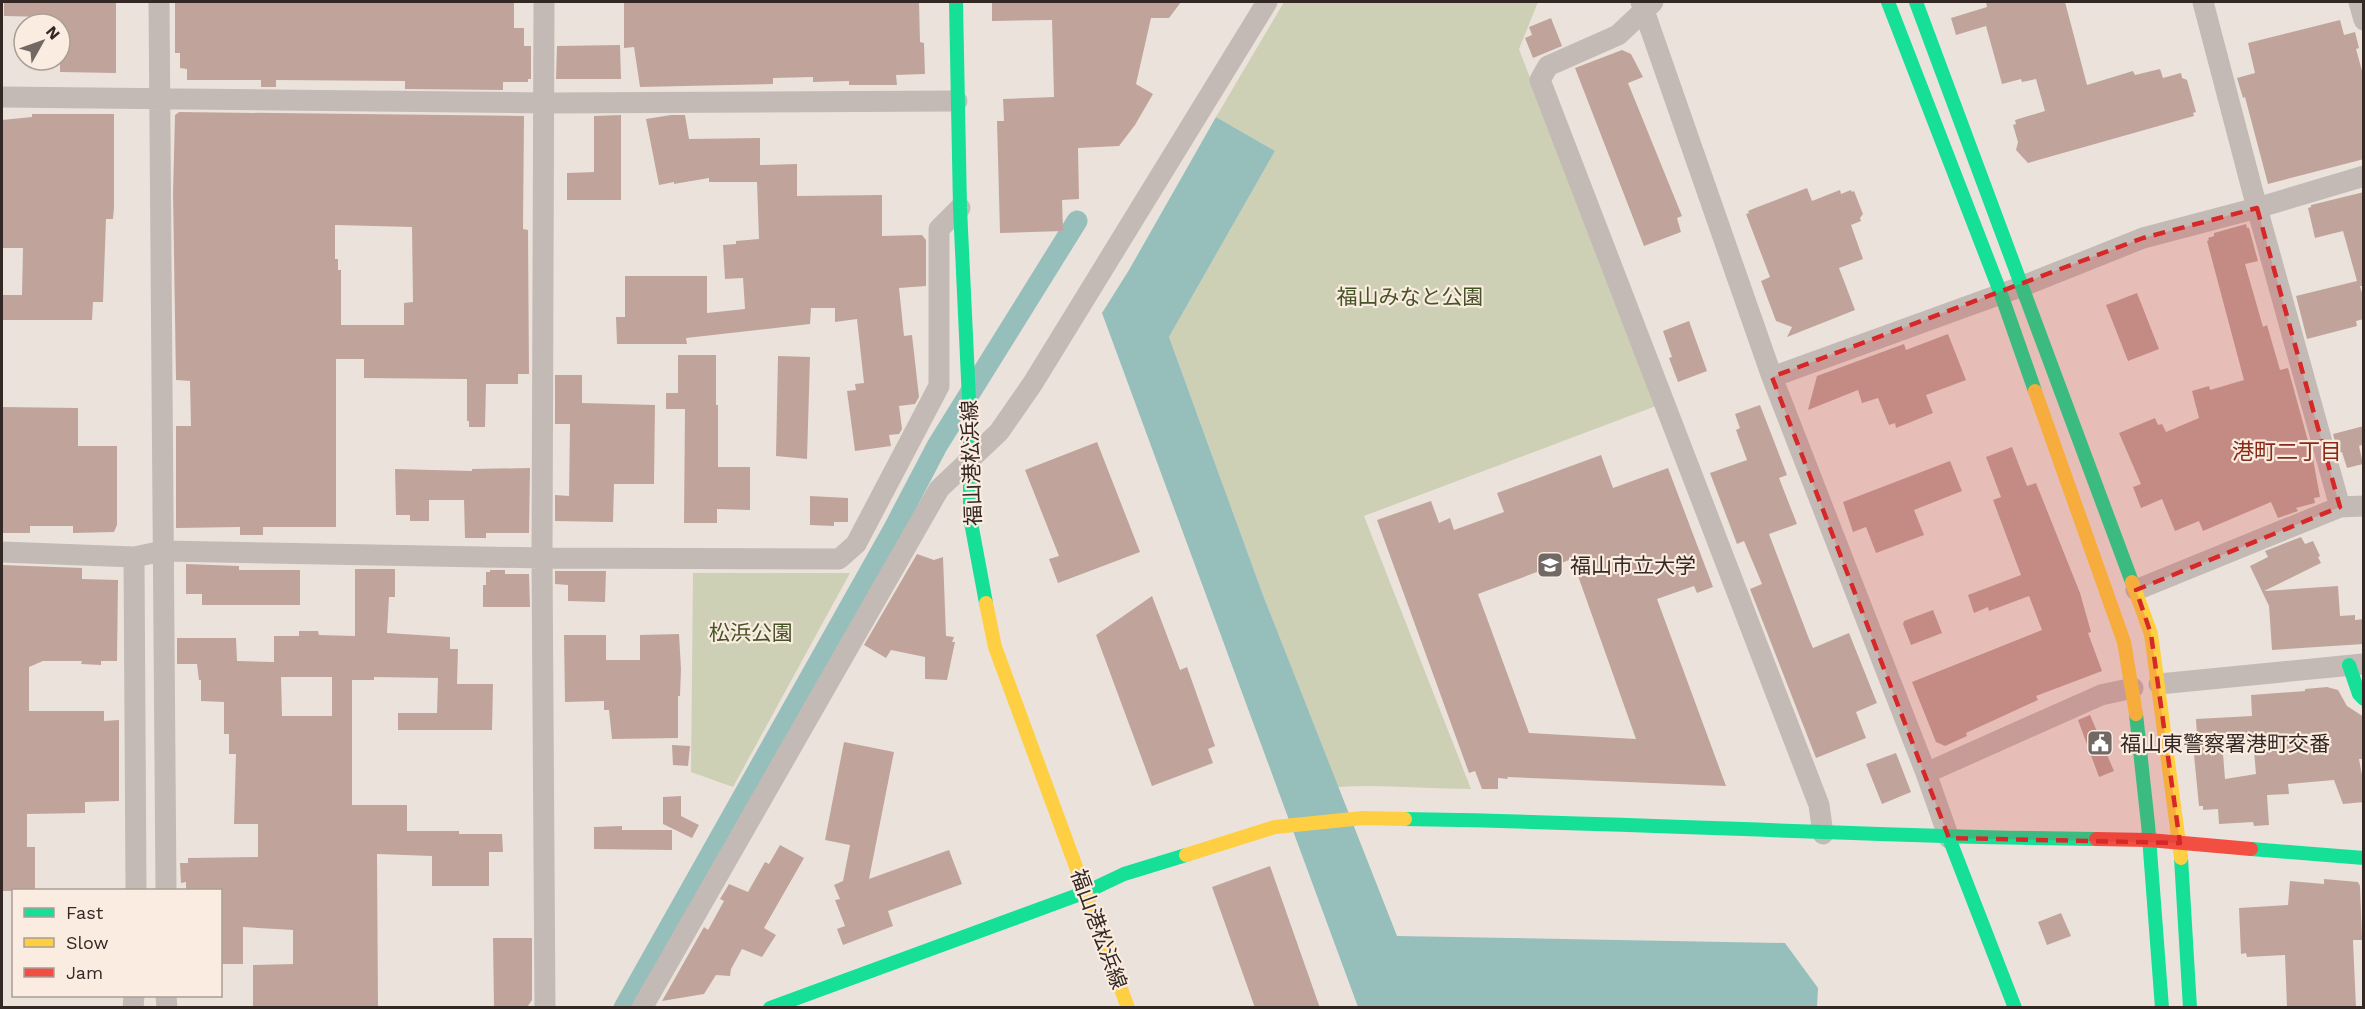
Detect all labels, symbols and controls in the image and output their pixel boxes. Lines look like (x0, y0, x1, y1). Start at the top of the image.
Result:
north arrow (12, 12, 72, 72)
text: N (42, 22, 64, 43)
park label: 福山みなと公園 (1337, 284, 1484, 309)
street label: 福山港松浜線 (956, 400, 986, 526)
district label: 港町二丁目 (2232, 439, 2342, 464)
school or university icon: 福山市立大学 (1535, 550, 1565, 580)
place label: 福山市立大学 (1570, 553, 1696, 578)
park label: 松浜公園 (709, 620, 793, 645)
public building icon: 福山東警察署港町交番 (2085, 728, 2115, 758)
place label: 福山東警察署港町交番 (2120, 731, 2330, 756)
street label: 福山港松浜線 (1066, 866, 1132, 992)
legend (12, 889, 222, 997)
text: Fast (66, 902, 104, 923)
text: Slow (66, 932, 109, 953)
text: Jam (66, 962, 103, 983)

